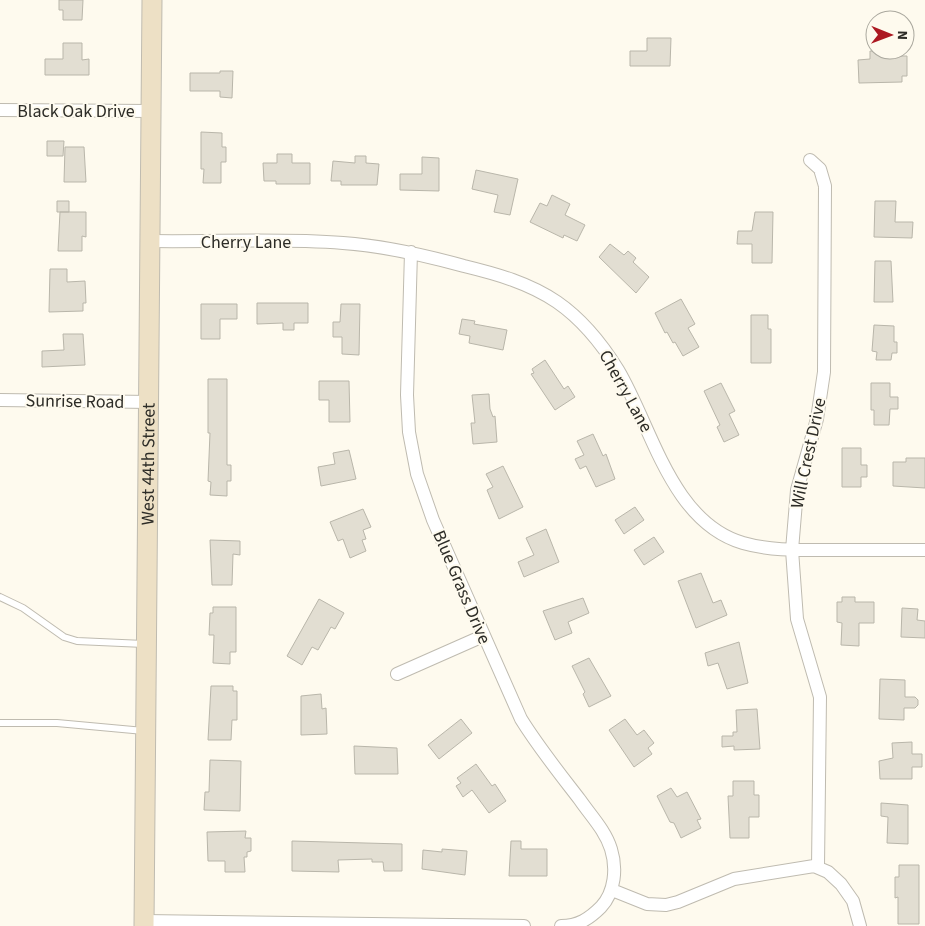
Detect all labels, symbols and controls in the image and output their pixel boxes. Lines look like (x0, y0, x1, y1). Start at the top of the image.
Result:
north arrow (865, 10, 915, 60)
text: N (892, 30, 912, 40)
street label: Black Oak Drive (17, 99, 135, 124)
street label: Cherry Lane (201, 230, 291, 255)
street label: Cherry Lane (593, 346, 658, 437)
street label: Sunrise Road (25, 388, 125, 415)
street label: Will Crest Drive (785, 395, 832, 511)
street label: West 44th Street (135, 403, 162, 525)
street label: Blue Grass Drive (426, 527, 497, 648)

